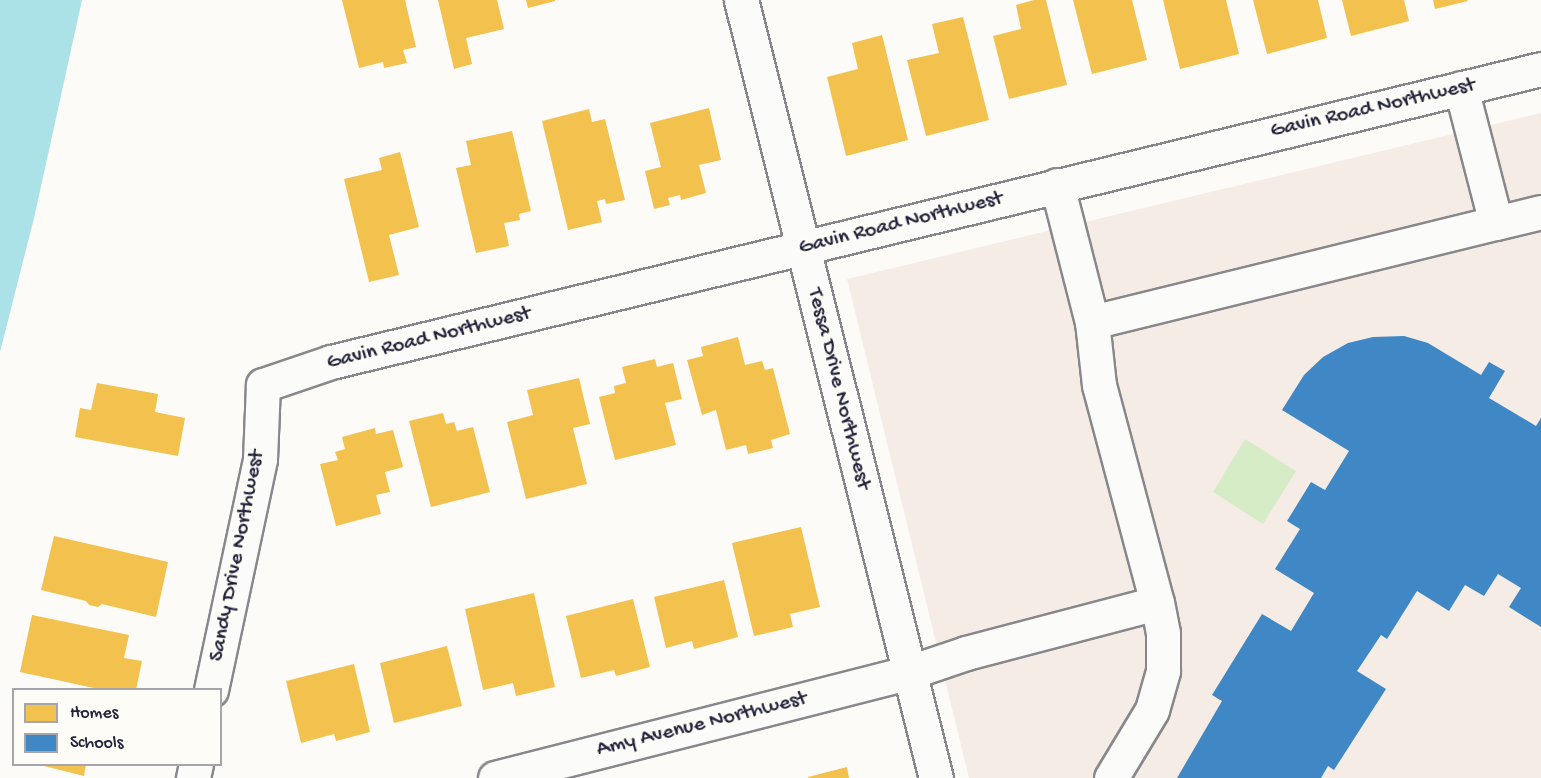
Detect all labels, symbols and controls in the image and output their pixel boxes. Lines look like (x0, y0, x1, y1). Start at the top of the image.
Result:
street label: Gavin Road Northwest (1268, 73, 1478, 145)
street label: Gavin Road Northwest (796, 186, 1006, 262)
street label: Tessa Drive Northwest (800, 286, 876, 492)
street label: Gavin Road Northwest (324, 301, 534, 377)
street label: Sandy Drive Northwest (205, 448, 271, 664)
street label: Amy Avenue Northwest (594, 686, 810, 764)
legend (12, 688, 222, 766)
text: Homes (70, 703, 118, 724)
text: Schools (70, 733, 123, 754)

